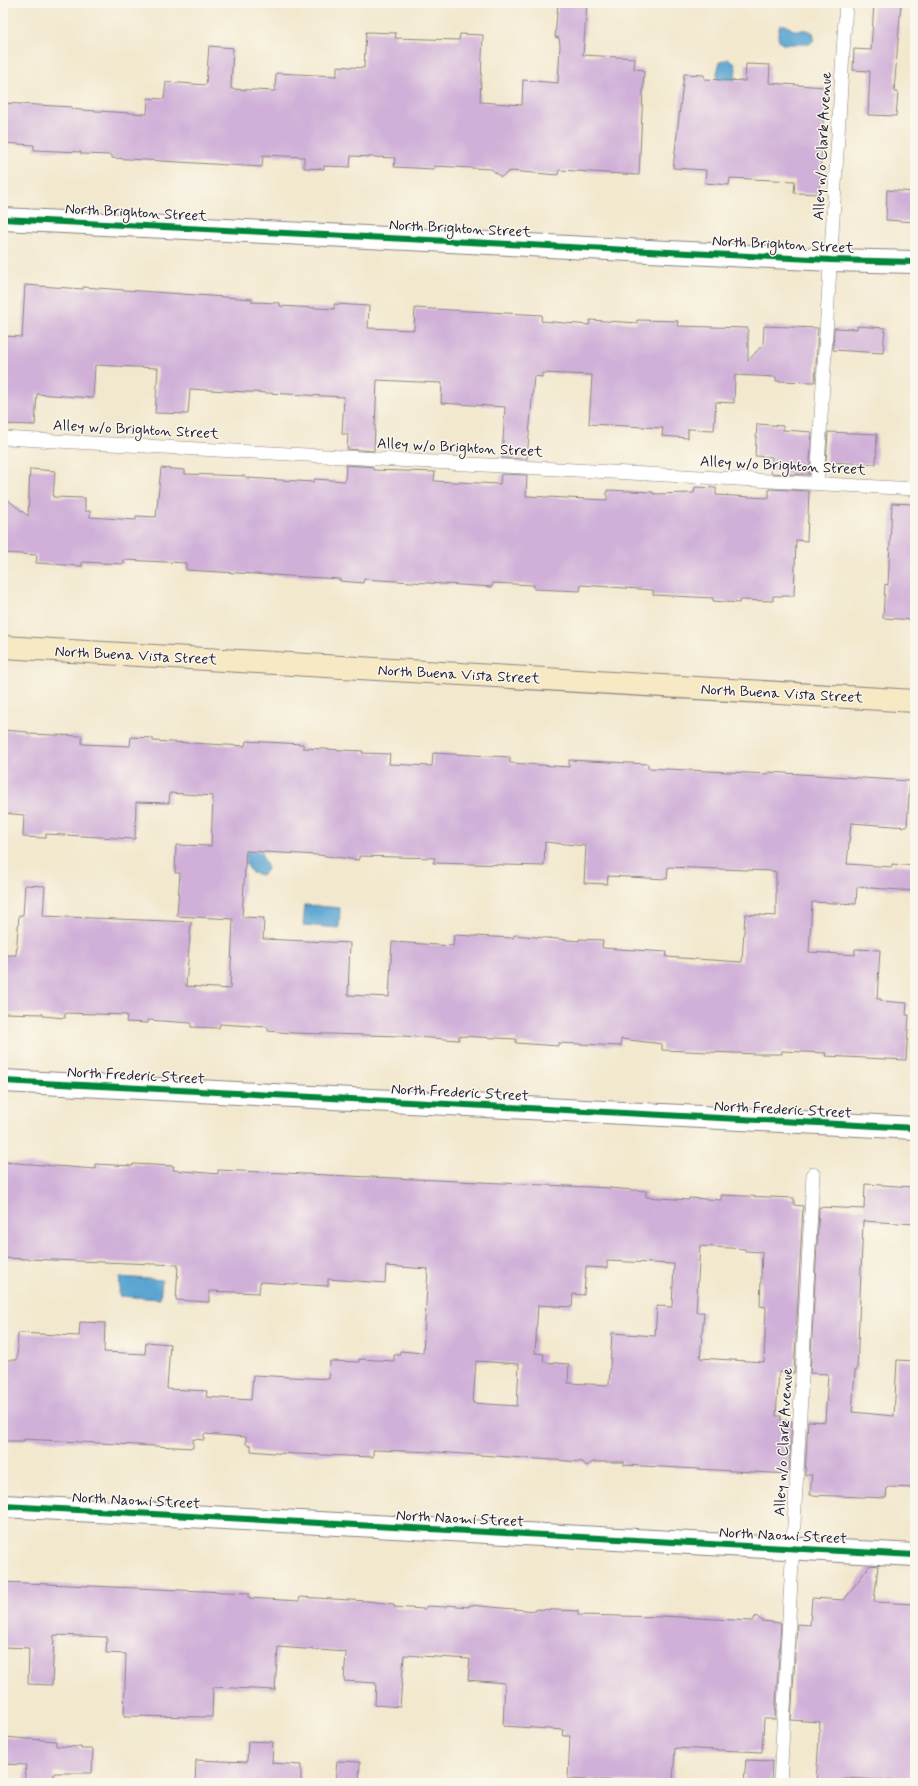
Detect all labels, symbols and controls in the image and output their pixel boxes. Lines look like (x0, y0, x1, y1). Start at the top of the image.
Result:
street label: Alley n/o Clark Avenue (809, 71, 837, 221)
street label: North Brighton Street (64, 199, 208, 228)
street label: North Brighton Street (388, 215, 532, 244)
street label: North Brighton Street (711, 231, 855, 260)
street label: Alley w/o Brighton Street (52, 416, 220, 445)
street label: Alley w/o Brighton Street (376, 434, 544, 463)
street label: Alley w/o Brighton Street (699, 452, 867, 481)
street label: North Buena Vista Street (54, 642, 218, 670)
street label: North Buena Vista Street (377, 661, 541, 689)
street label: North Buena Vista Street (700, 680, 864, 708)
street label: North Frederic Street (67, 1062, 205, 1090)
street label: North Frederic Street (391, 1079, 529, 1107)
street label: North Frederic Street (714, 1096, 852, 1124)
street label: Alley n/o Clark Avenue (770, 1367, 798, 1517)
street label: North Naomi Street (71, 1488, 200, 1514)
street label: North Naomi Street (395, 1506, 524, 1532)
street label: North Naomi Street (718, 1523, 847, 1549)

